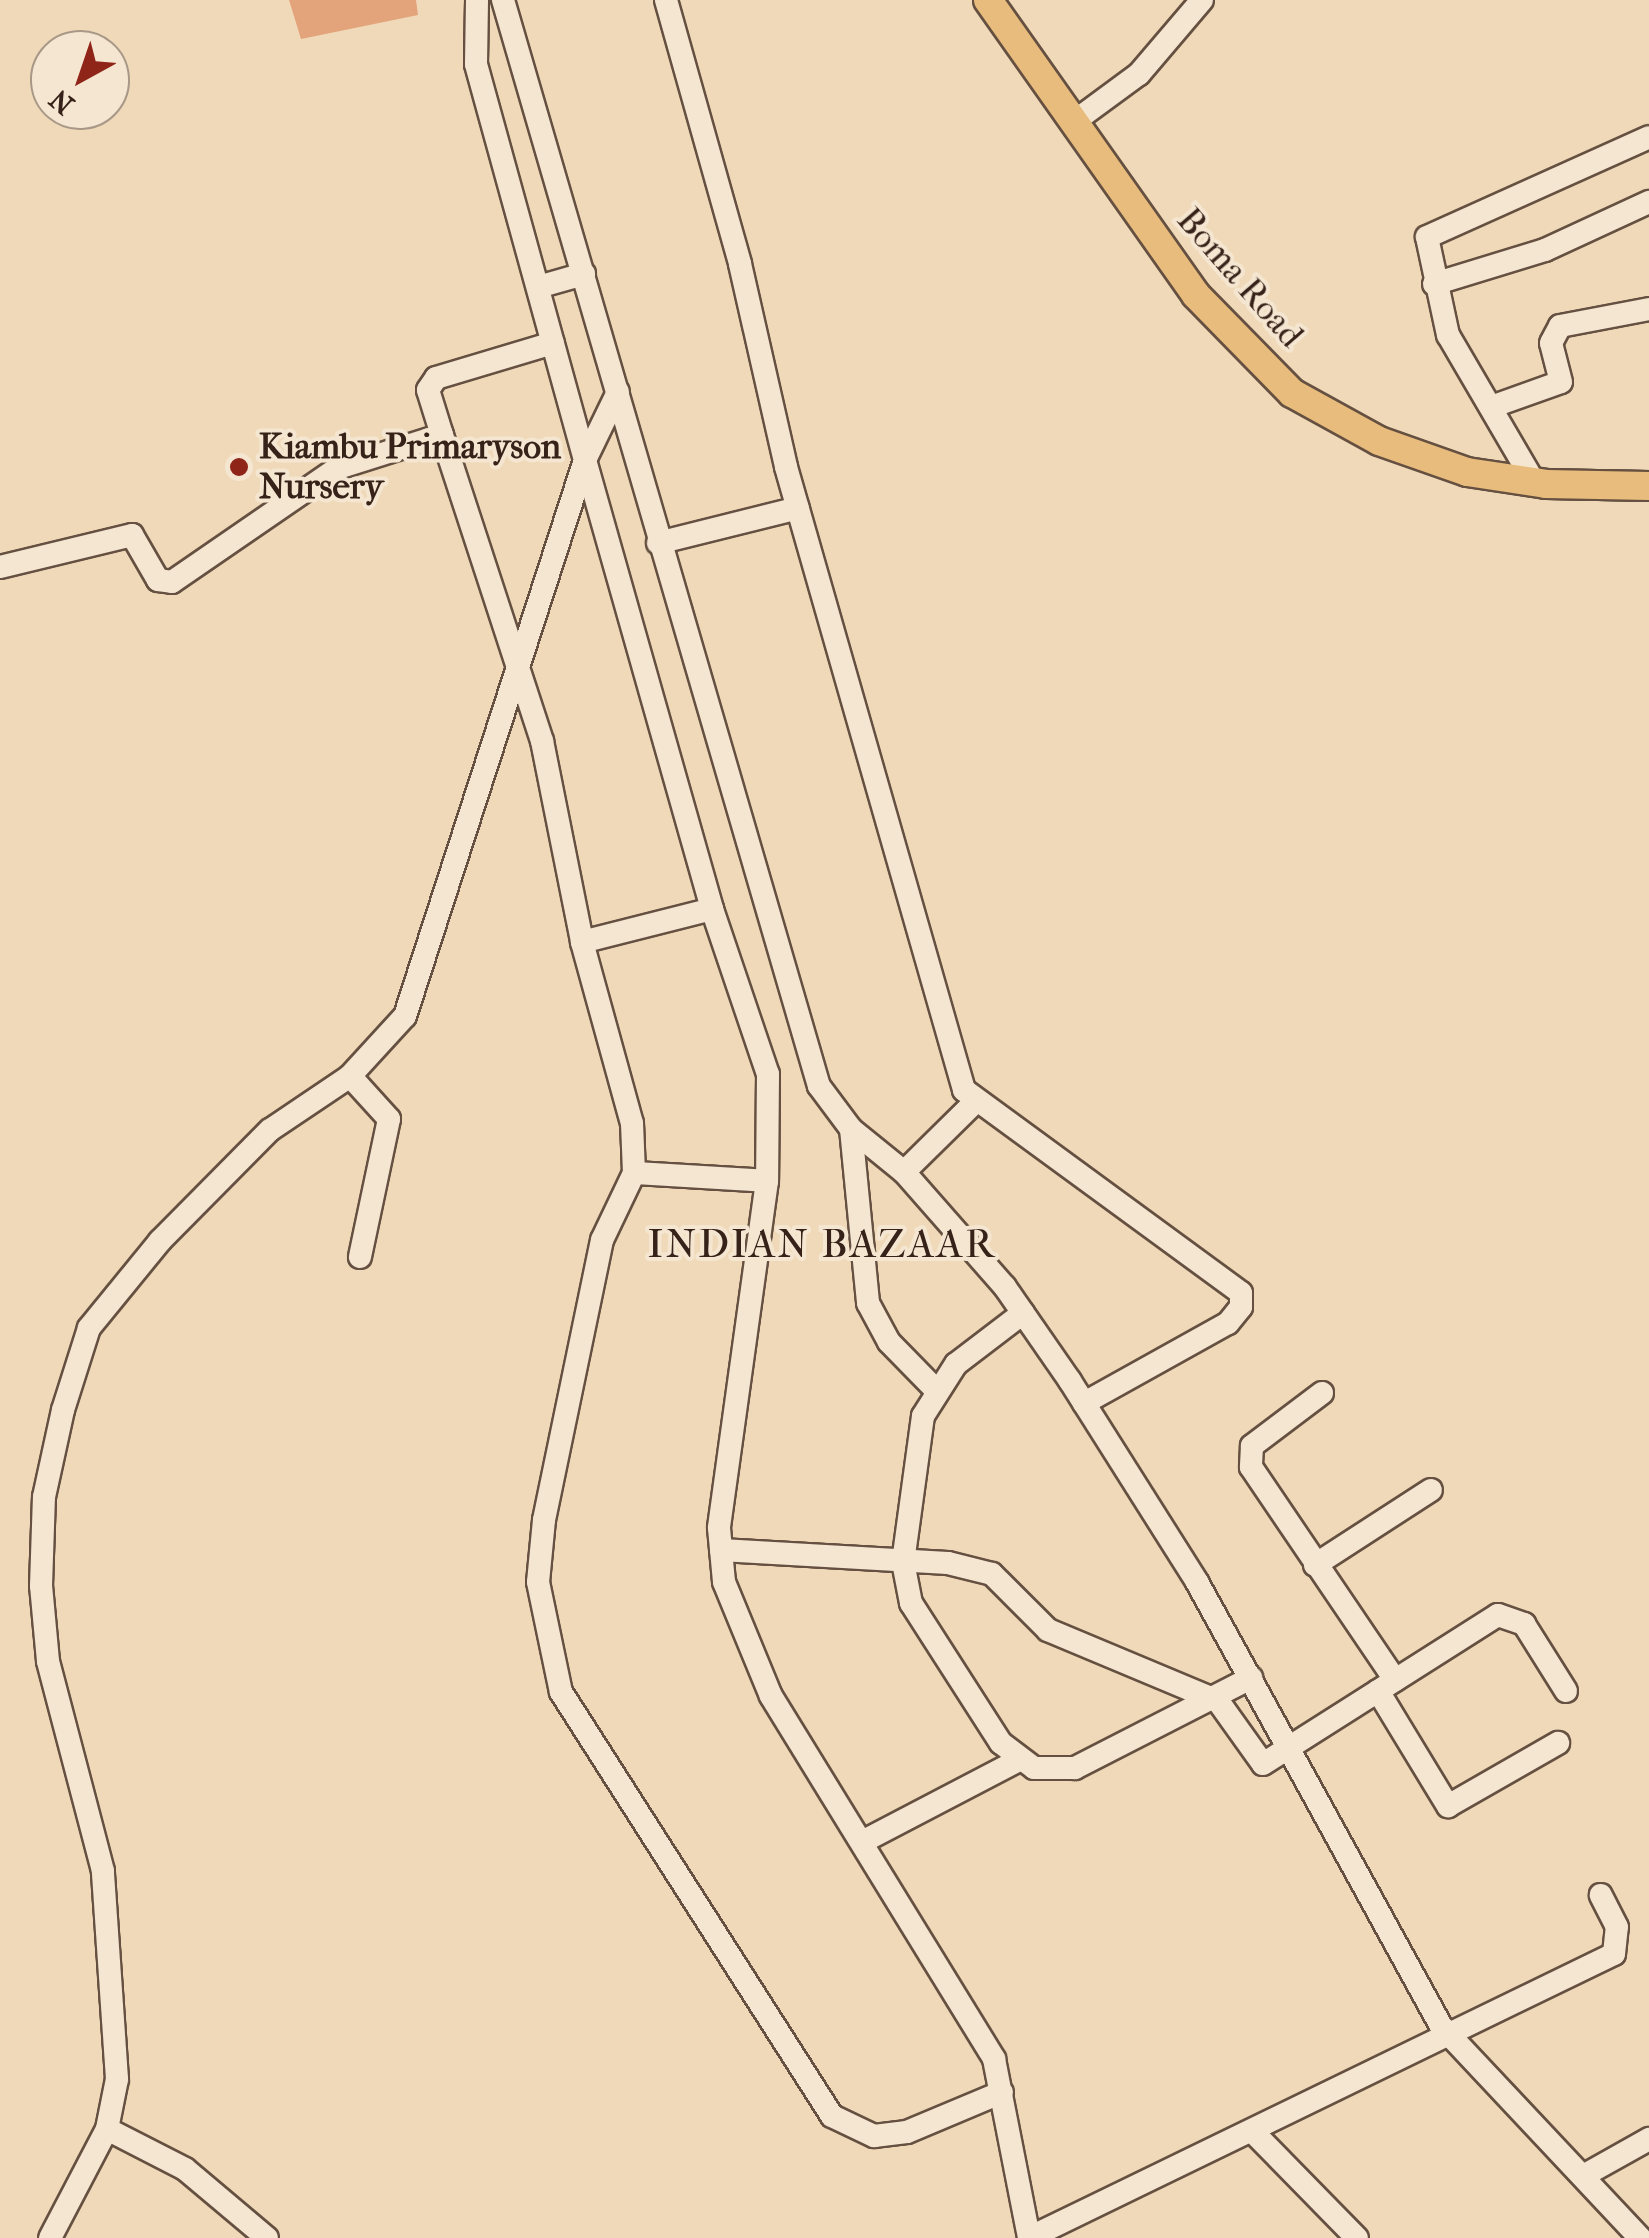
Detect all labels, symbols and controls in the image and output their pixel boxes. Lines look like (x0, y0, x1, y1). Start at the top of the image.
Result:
north arrow (30, 30, 130, 130)
text: N (43, 82, 80, 121)
street label: Boma Road (1168, 200, 1312, 356)
place label: Kiambu Primaryson Nursery (259, 426, 561, 508)
marker: Kiambu Primaryson Nursery (228, 456, 250, 478)
district label: INDIAN BAZAAR (648, 1220, 996, 1268)

